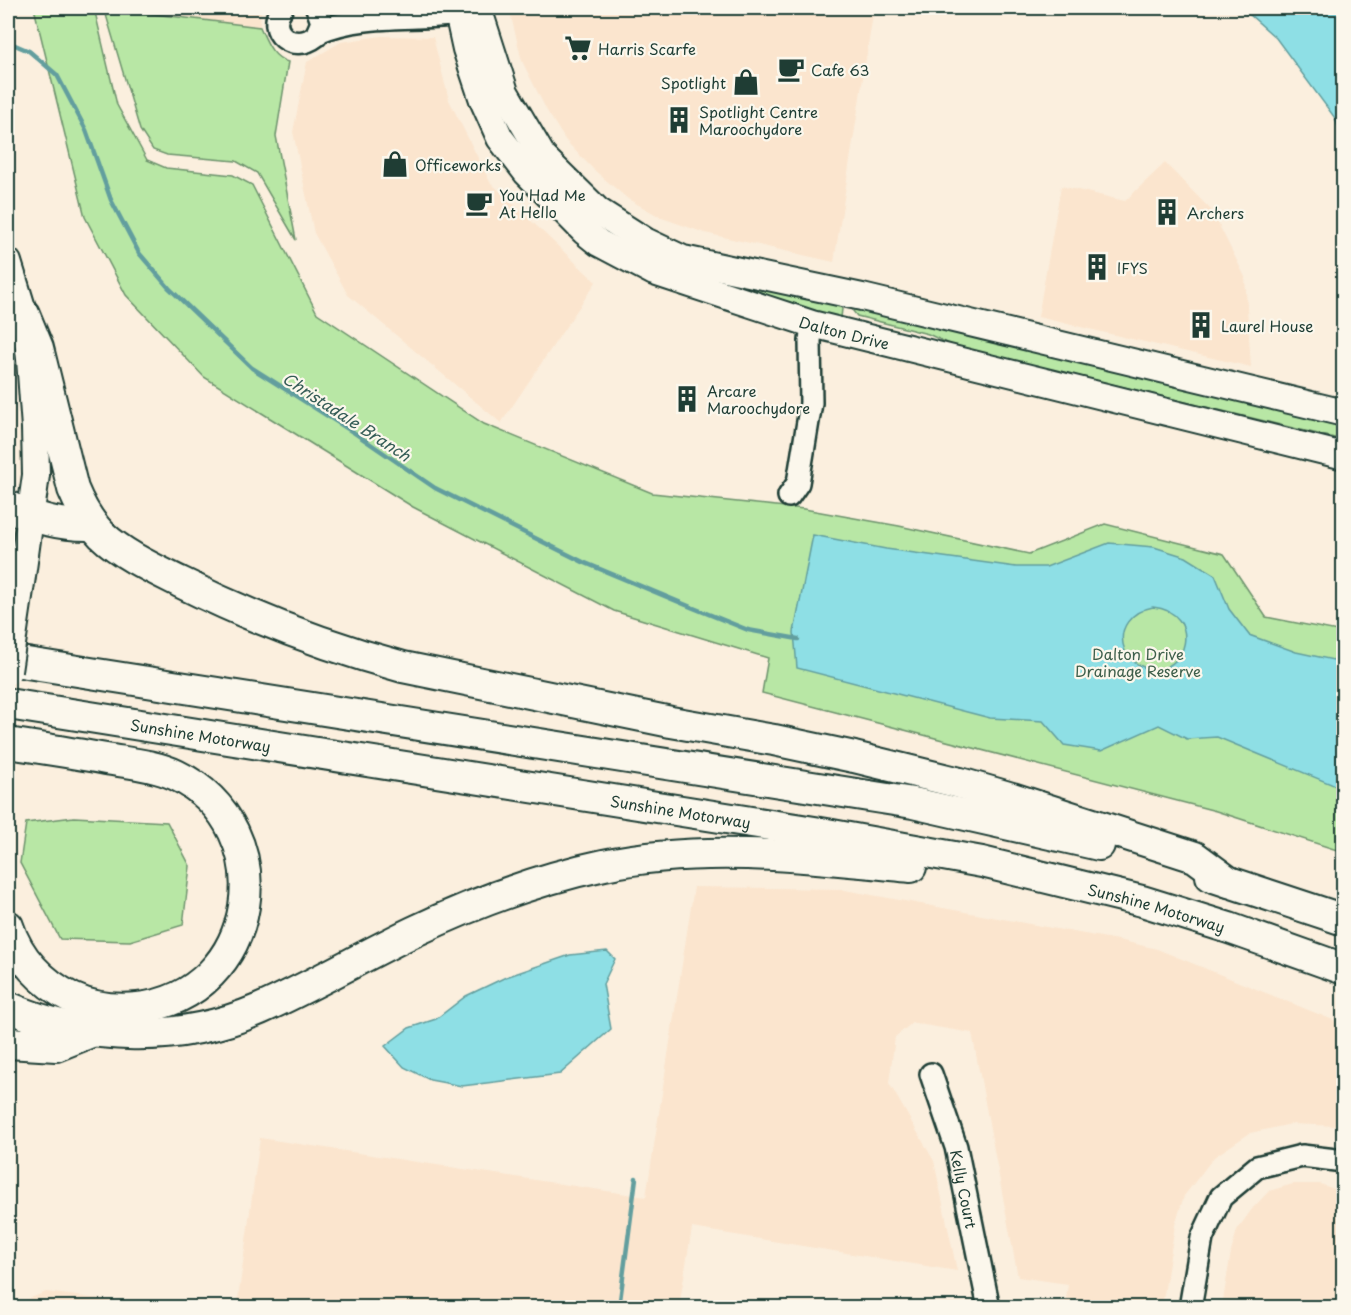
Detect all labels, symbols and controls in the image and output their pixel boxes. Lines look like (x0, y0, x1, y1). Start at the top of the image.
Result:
supermarket icon: Harris Scarfe (563, 33, 593, 63)
place label: Harris Scarfe (598, 37, 696, 60)
cafe icon: Cafe 63 (776, 54, 806, 84)
place label: Cafe 63 (811, 58, 869, 81)
shop icon: Spotlight (731, 67, 761, 97)
place label: Spotlight (661, 71, 726, 94)
place label: Spotlight Centre Maroochydore (699, 100, 818, 140)
building icon: Spotlight Centre Maroochydore (664, 105, 694, 135)
shop icon: Officeworks (380, 149, 410, 179)
place label: Officeworks (415, 153, 501, 176)
place label: You Had Me At Hello (499, 183, 586, 223)
cafe icon: You Had Me At Hello (464, 188, 494, 218)
building icon: Archers (1152, 197, 1182, 227)
place label: Archers (1187, 201, 1244, 224)
building icon: IFYS (1082, 252, 1112, 282)
place label: IFYS (1117, 256, 1148, 279)
street label: Dalton Drive (796, 309, 892, 354)
building icon: Laurel House (1186, 310, 1216, 340)
place label: Laurel House (1221, 314, 1314, 337)
water label: Christadale Branch (278, 366, 416, 467)
place label: Arcare Maroochydore (707, 379, 810, 419)
building icon: Arcare Maroochydore (672, 384, 702, 414)
park label: Dalton Drive Drainage Reserve (1075, 642, 1201, 682)
street label: Sunshine Motorway (129, 712, 272, 757)
street label: Sunshine Motorway (609, 788, 752, 833)
street label: Sunshine Motorway (1086, 877, 1228, 938)
street label: Kelly Court (945, 1147, 984, 1231)

